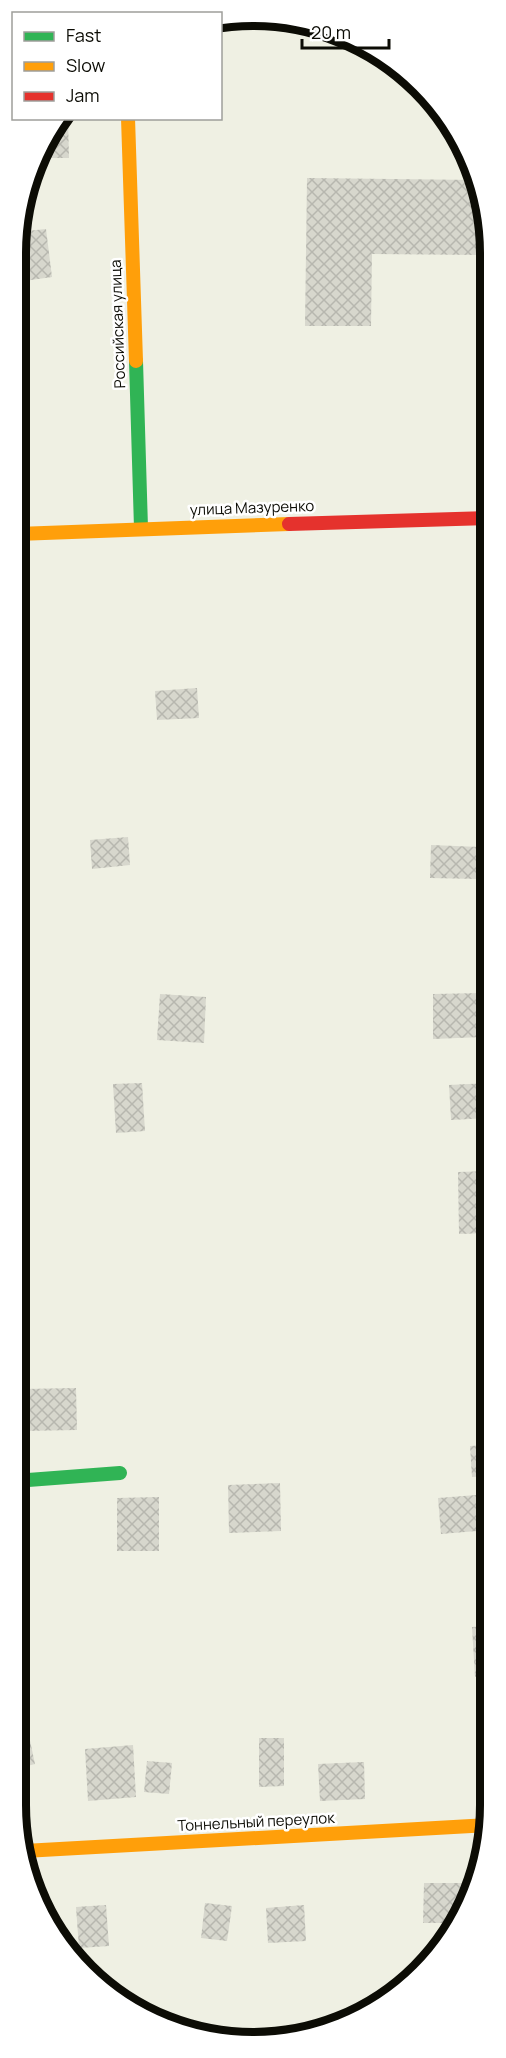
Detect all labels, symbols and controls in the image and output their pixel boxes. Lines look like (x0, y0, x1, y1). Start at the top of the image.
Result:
legend (12, 12, 222, 120)
scale bar (302, 12, 389, 50)
text: 20 m (311, 20, 351, 44)
text: Fast (66, 23, 101, 47)
text: Slow (66, 53, 106, 77)
text: Jam (66, 83, 100, 107)
street label: Российская улица (105, 259, 130, 389)
street label: улица Мазуренко (189, 495, 315, 520)
street label: Тоннельный переулок (177, 1807, 336, 1836)

